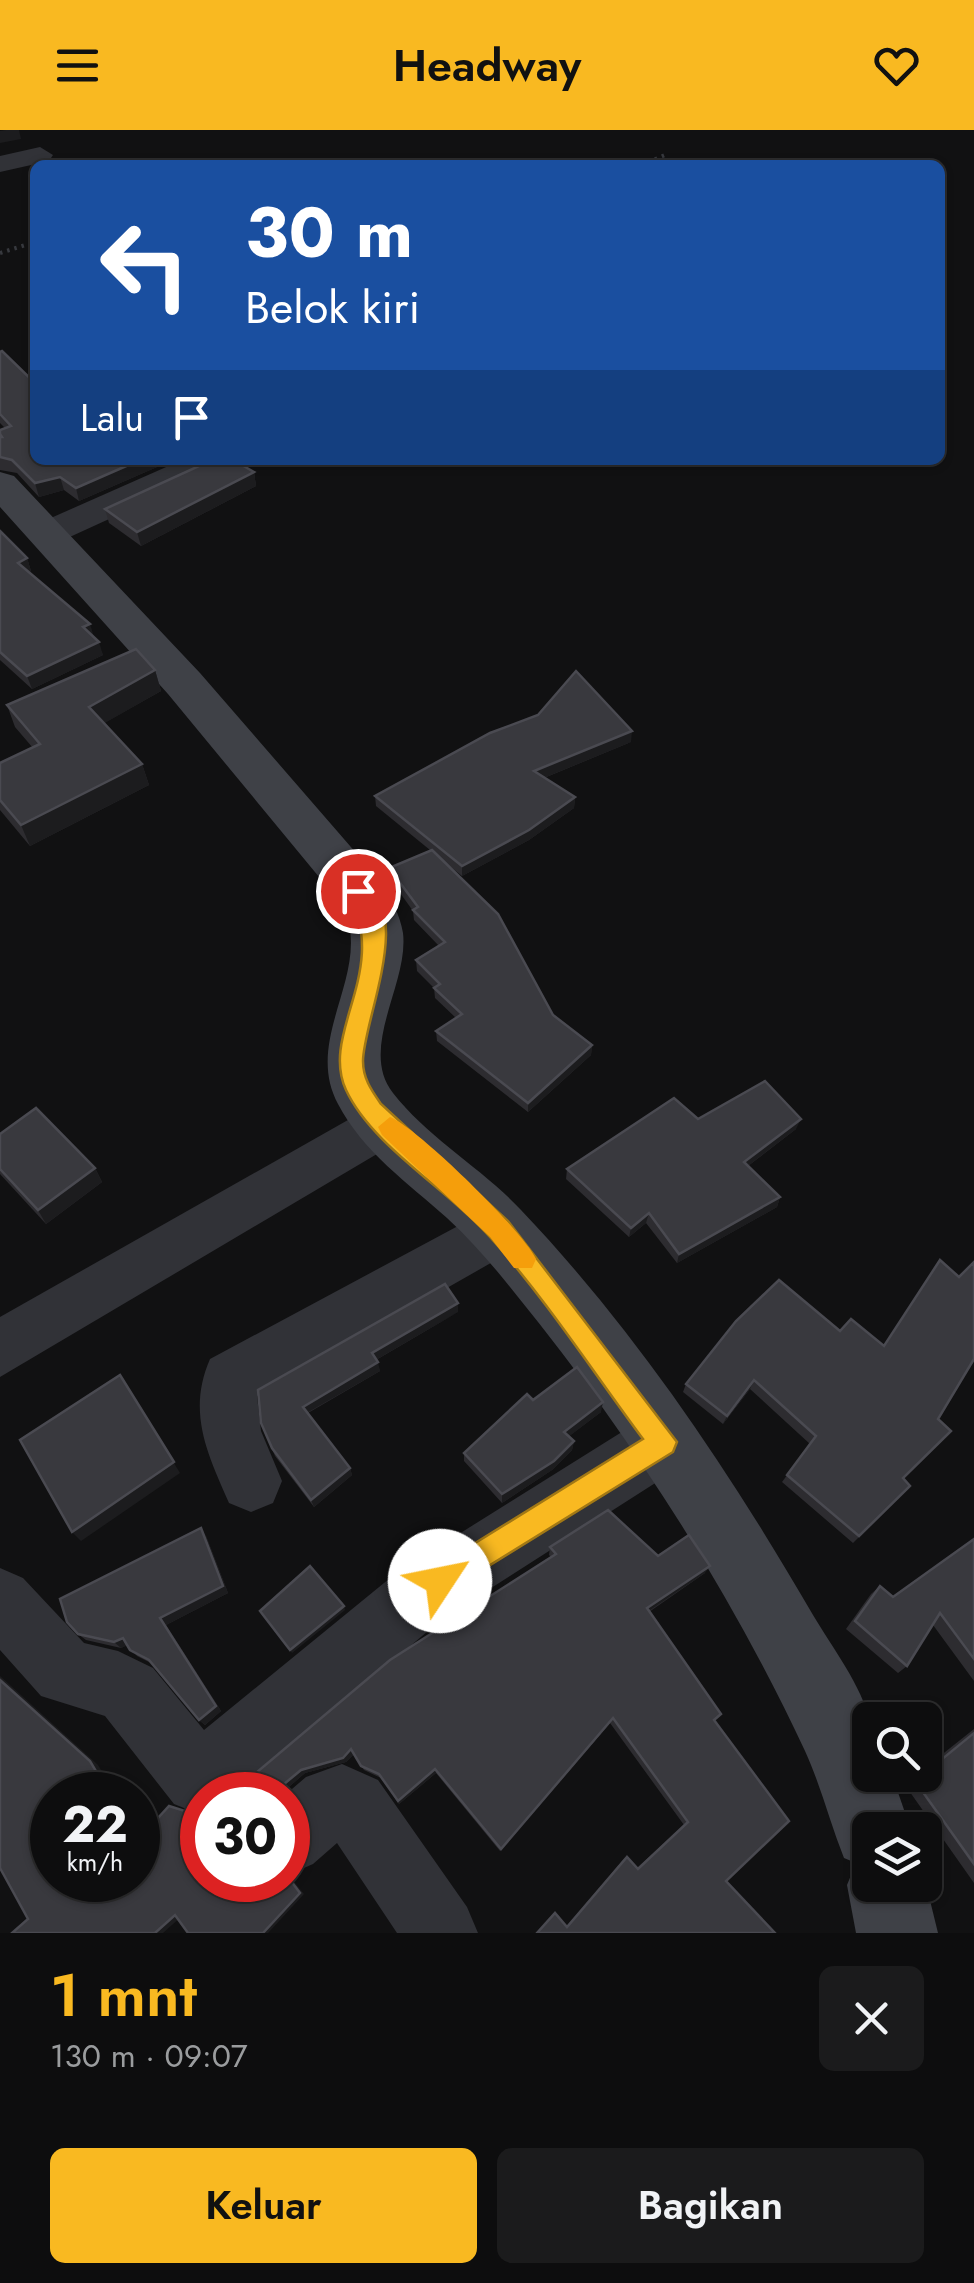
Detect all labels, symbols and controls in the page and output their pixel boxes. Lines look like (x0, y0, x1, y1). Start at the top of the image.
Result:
text: Headway (393, 33, 581, 98)
icon: menu (50, 38, 105, 93)
icon: heart (869, 38, 924, 93)
text: 30 m (245, 182, 413, 283)
icon: left (80, 200, 210, 330)
text: Belok kiri (245, 275, 420, 340)
text: Lalu (80, 390, 144, 445)
icon: arrive (164, 390, 219, 445)
pin (316, 849, 401, 934)
icon: arrive (331, 864, 386, 919)
position arrow (388, 1529, 492, 1633)
map controls (852, 1702, 942, 1902)
button: search (852, 1702, 942, 1792)
speed limit sign: 30 (180, 1772, 310, 1902)
text: 22 (62, 1788, 128, 1861)
button: layers (852, 1812, 942, 1902)
text: km/h (67, 1844, 123, 1880)
text: 1 mnt (50, 1952, 197, 2039)
button: close (819, 1966, 924, 2071)
text: 130 m · 09:07 (50, 2033, 248, 2079)
button: Keluar (50, 2148, 477, 2263)
button: Bagikan (497, 2148, 924, 2263)

